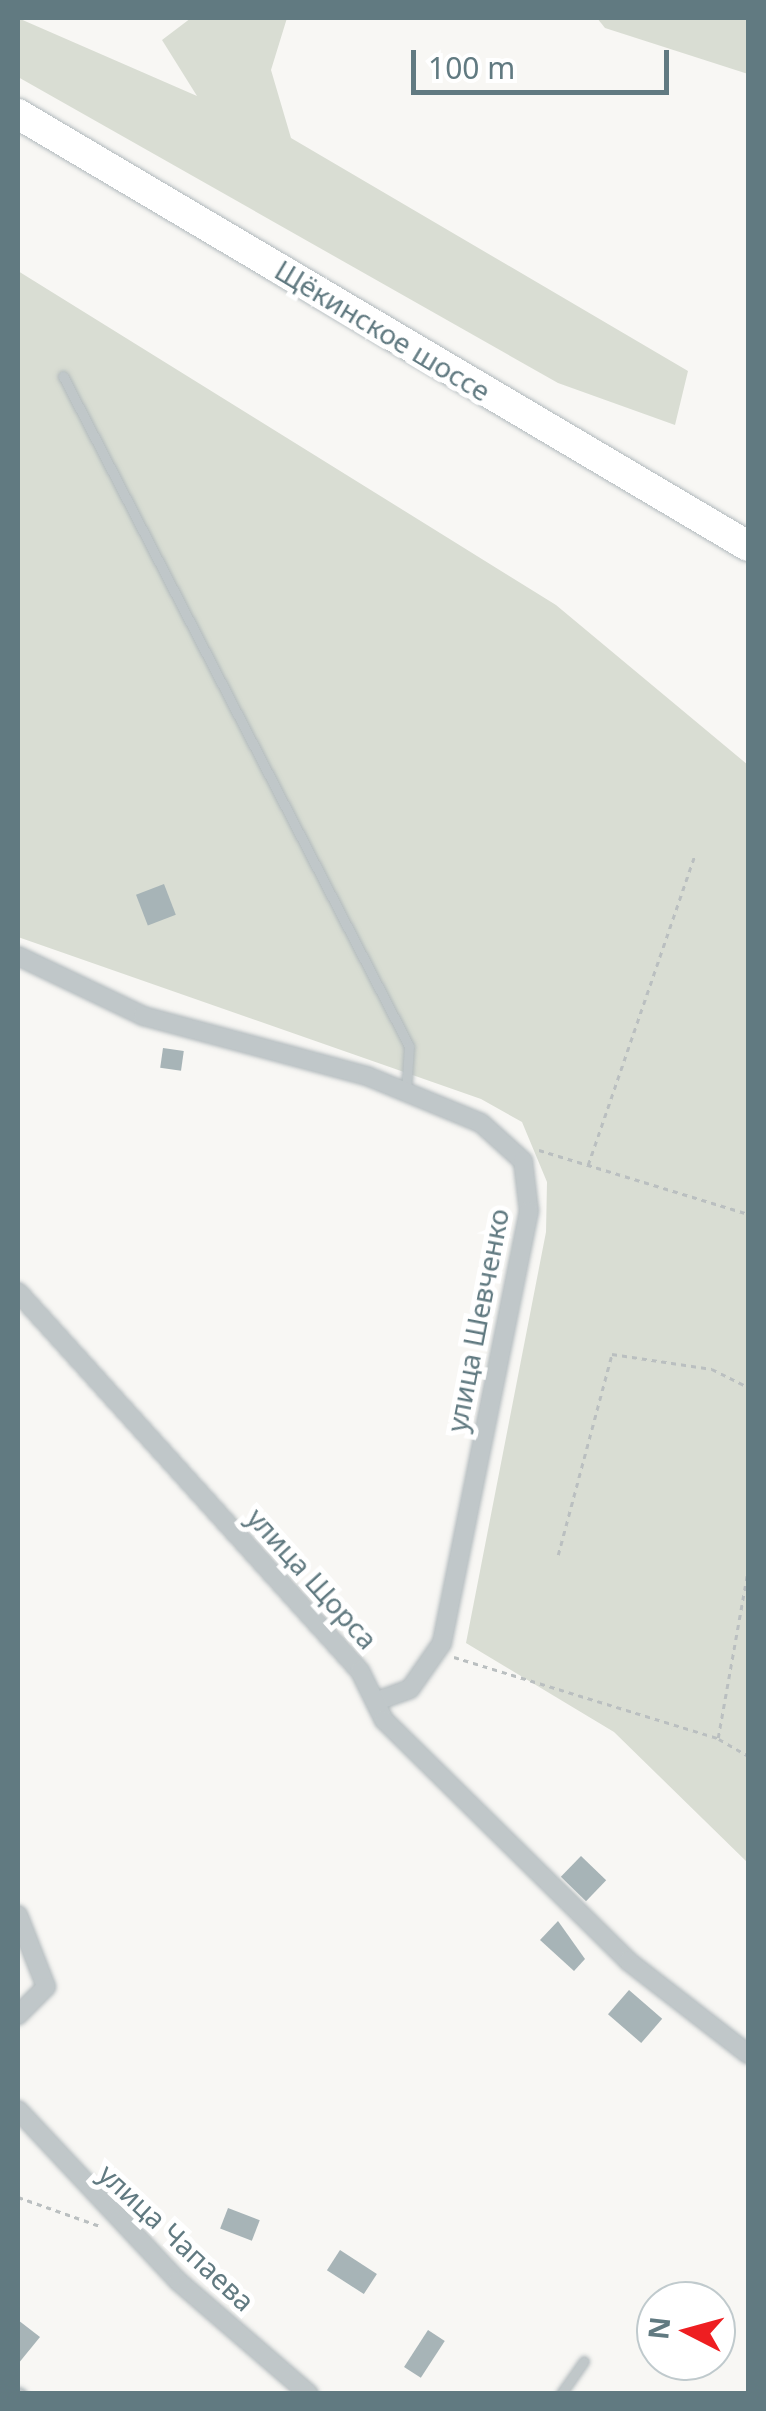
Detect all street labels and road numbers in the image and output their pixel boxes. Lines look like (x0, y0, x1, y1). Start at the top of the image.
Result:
street label: Щёкинское шоссе (269, 252, 497, 408)
street label: улица Шевченко (439, 1205, 515, 1435)
street label: улица Щорса (241, 1500, 385, 1656)
street label: улица Чапаева (92, 2156, 262, 2318)

